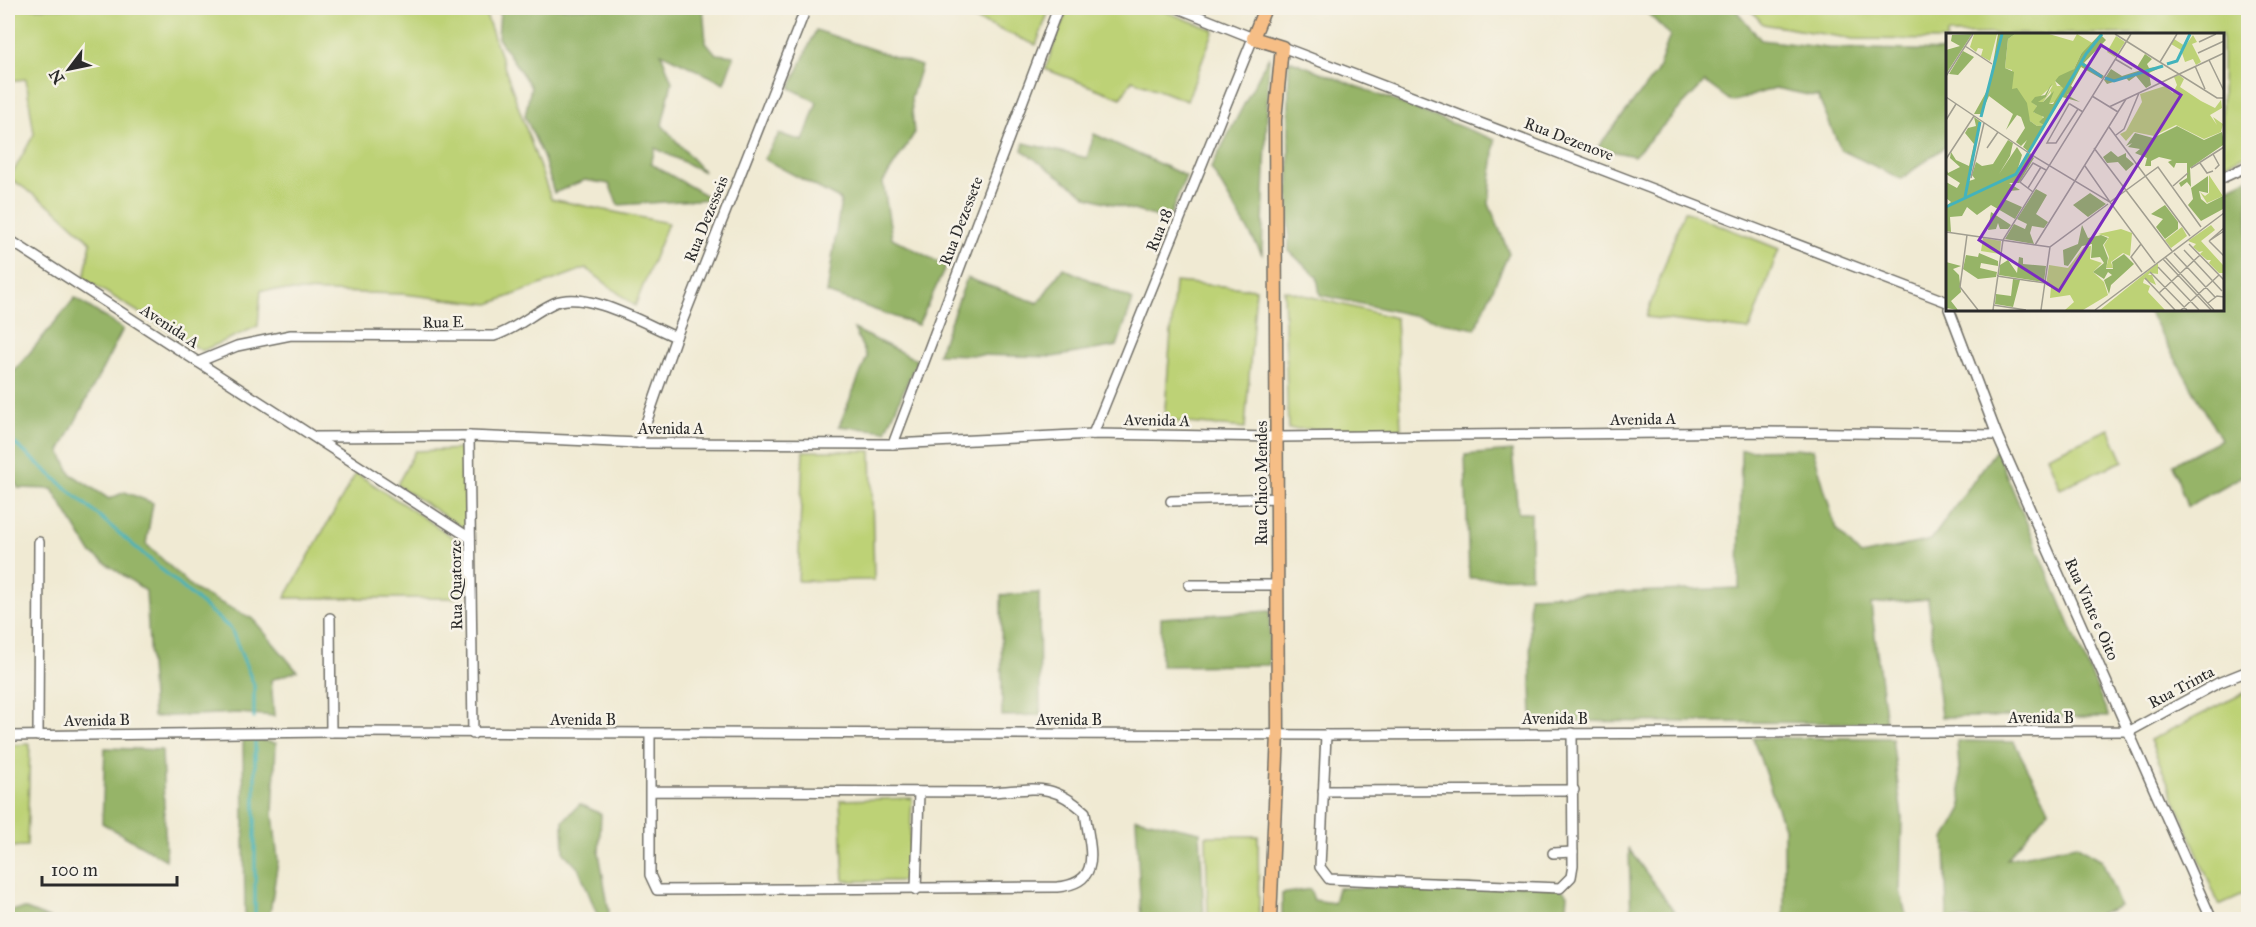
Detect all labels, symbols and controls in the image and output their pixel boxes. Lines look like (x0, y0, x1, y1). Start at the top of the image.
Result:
inset map (1946, 33, 2223, 310)
north arrow (39, 39, 99, 99)
text: N (45, 66, 68, 87)
street label: Rua Dezenove (1522, 113, 1617, 165)
street label: Rua Dezesseis (680, 173, 732, 265)
street label: Rua Dezessete (935, 173, 987, 268)
street label: Rua 18 (1142, 206, 1176, 254)
street label: Avenida A (136, 299, 203, 352)
street label: Rua E (422, 312, 464, 332)
street label: Avenida A (1609, 409, 1677, 429)
street label: Avenida A (1123, 410, 1191, 430)
street label: Avenida A (637, 419, 704, 438)
street label: Rua Chico Mendes (1252, 421, 1271, 545)
street label: Rua Quatorze (446, 539, 466, 630)
street label: Rua Vinte e Oito (2061, 555, 2123, 663)
street label: Rua Trinta (2145, 662, 2217, 712)
street label: Avenida B (2007, 708, 2074, 727)
street label: Avenida B (1521, 709, 1588, 728)
street label: Avenida B (63, 710, 130, 730)
street label: Avenida B (549, 710, 616, 729)
street label: Avenida B (1035, 710, 1102, 729)
scale bar (42, 849, 177, 887)
text: 100 m (51, 859, 98, 881)

